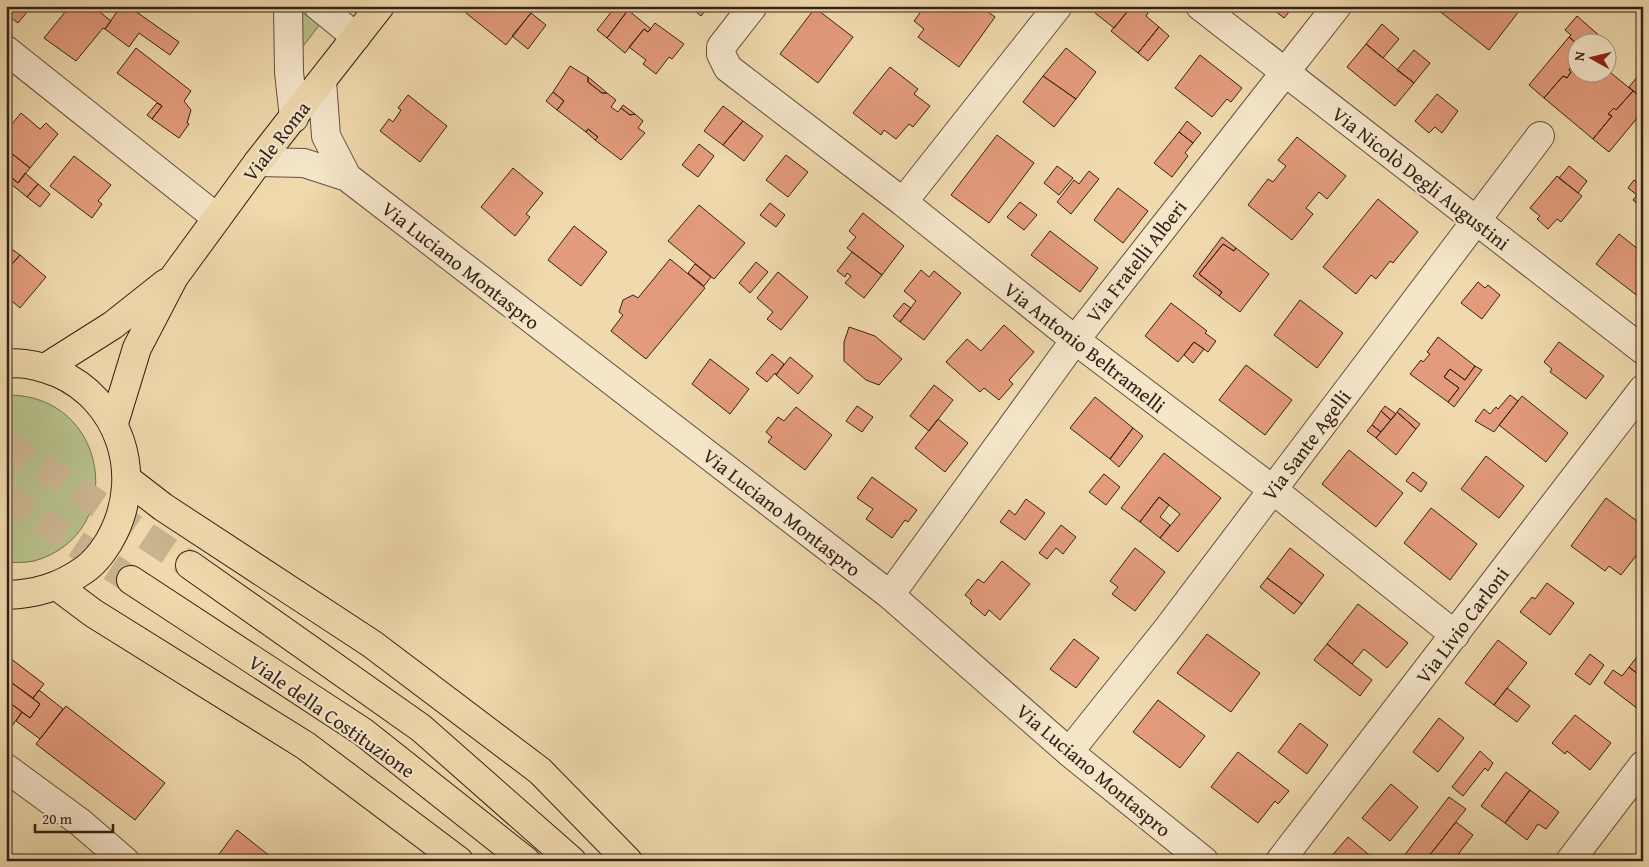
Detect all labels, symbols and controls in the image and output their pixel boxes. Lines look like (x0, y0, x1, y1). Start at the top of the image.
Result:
north arrow (1566, 32, 1616, 82)
text: N (1569, 50, 1590, 62)
street label: Viale Roma (235, 94, 317, 187)
street label: Via Nicolò Degli Augustini (1326, 99, 1516, 257)
street label: Via Fratelli Alberi (1079, 193, 1193, 329)
street label: Via Luciano Montaspro (376, 194, 546, 336)
street label: Via Antonio Beltramelli (998, 275, 1172, 420)
street label: Via Sante Agelli (1255, 383, 1358, 507)
street label: Via Luciano Montaspro (697, 441, 867, 583)
street label: Via Livio Carloni (1408, 560, 1516, 689)
street label: Viale della Costituzione (243, 647, 421, 785)
street label: Via Luciano Montaspro (1010, 696, 1178, 844)
scale bar (35, 802, 112, 834)
text: 20 m (42, 808, 73, 829)

